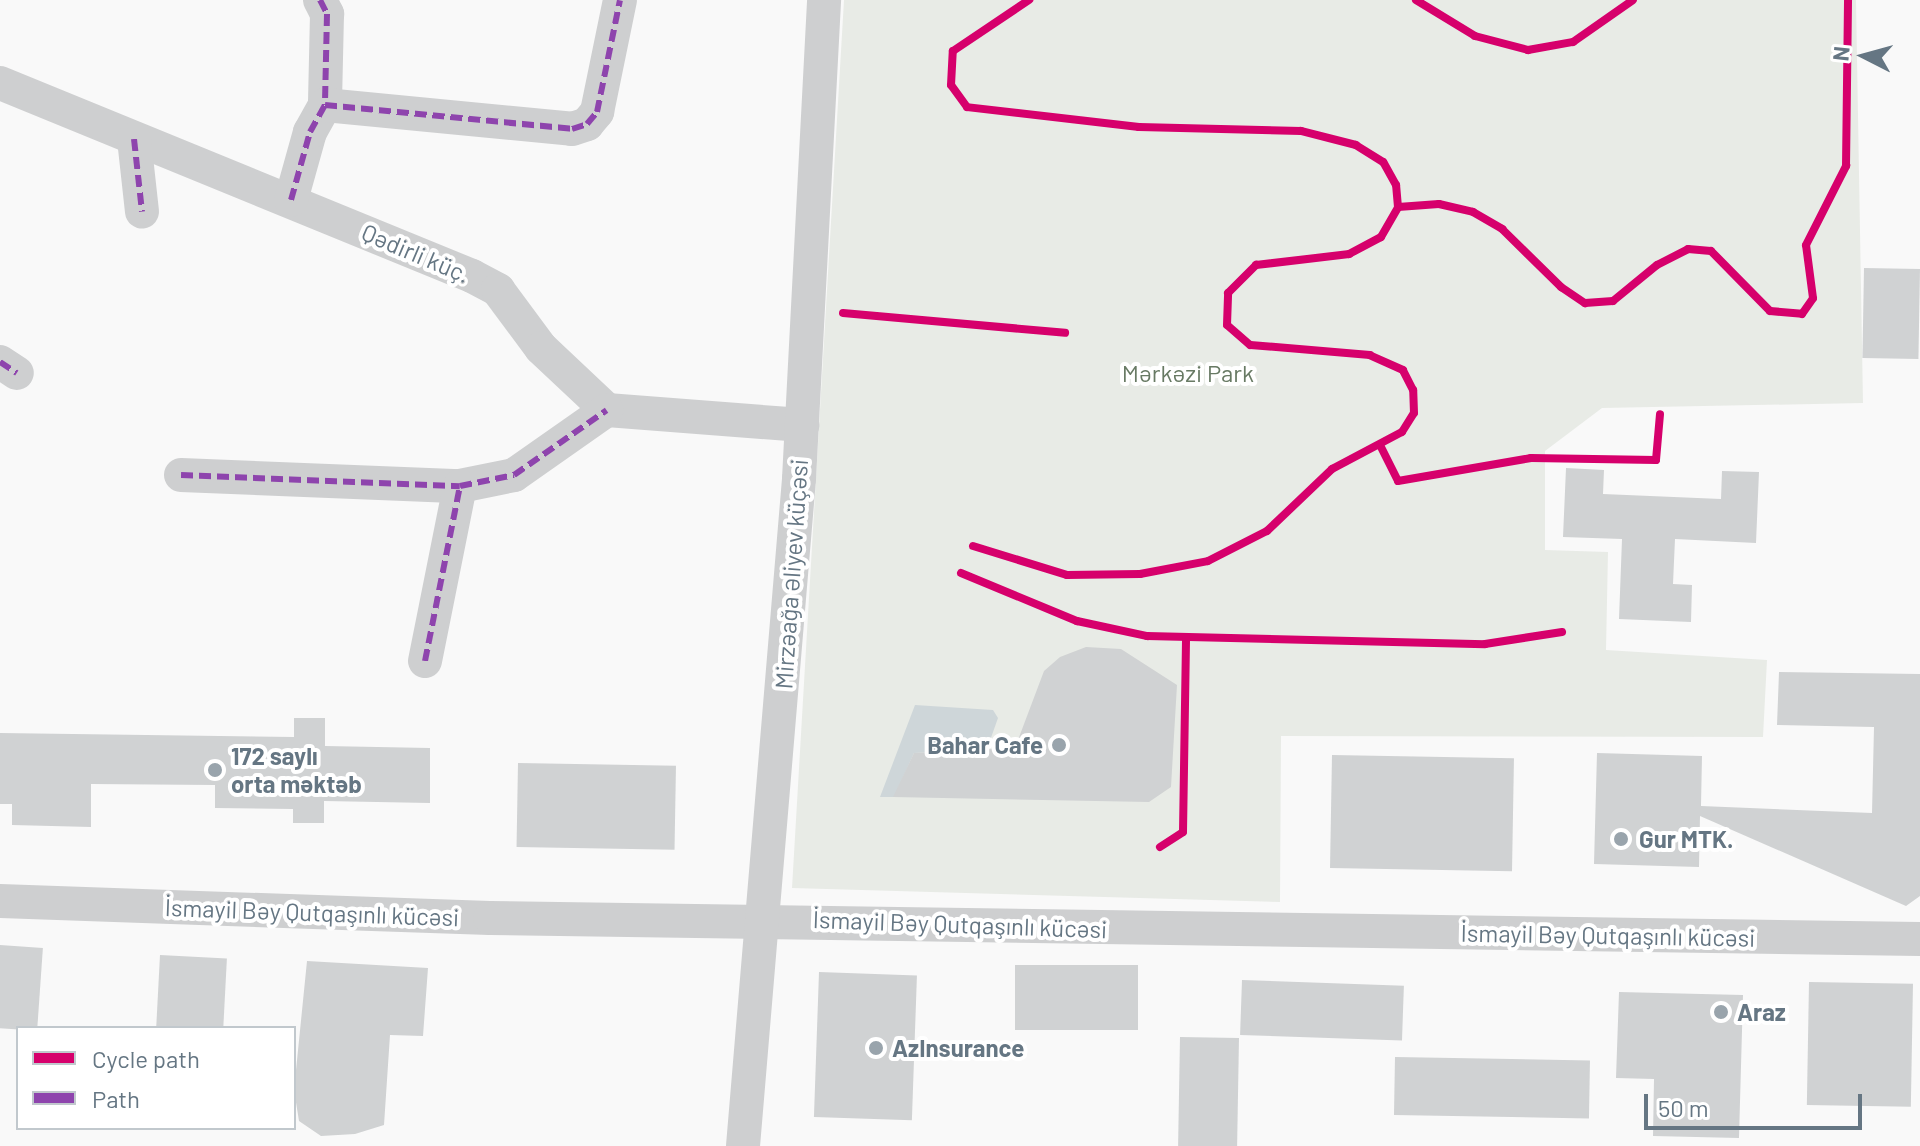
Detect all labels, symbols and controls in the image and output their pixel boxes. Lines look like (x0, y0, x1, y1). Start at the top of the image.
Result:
north arrow (1824, 16, 1904, 96)
text: N (1826, 45, 1854, 62)
street label: Qədirli küç. (358, 217, 474, 289)
park label: Mərkəzi Park (1122, 359, 1254, 387)
street label: Mirzəağa Əliyev küçəsi (769, 458, 813, 690)
place label: Bahar Cafe (927, 731, 1043, 759)
marker: Bahar Cafe (1050, 736, 1068, 754)
place label: 172 saylı orta məktəb (231, 742, 362, 798)
marker: 172 saylı orta məktəb (206, 761, 224, 779)
place label: Gur MTK. (1639, 825, 1733, 853)
marker: Gur MTK. (1610, 828, 1632, 850)
street label: İsmayil Bəy Qutqaşınlı kücəsi (164, 892, 460, 932)
street label: İsmayil Bəy Qutqaşınlı kücəsi (812, 904, 1108, 944)
street label: İsmayil Bəy Qutqaşınlı kücəsi (1460, 918, 1756, 952)
place label: Araz (1737, 998, 1786, 1026)
marker: Araz (1712, 1003, 1730, 1021)
legend (16, 1026, 296, 1130)
place label: AzInsurance (892, 1034, 1024, 1062)
marker: AzInsurance (867, 1039, 885, 1057)
text: Cycle path (92, 1044, 200, 1073)
scale bar (1648, 1078, 1866, 1128)
text: Path (92, 1084, 140, 1113)
text: 50 m (1658, 1093, 1709, 1122)

